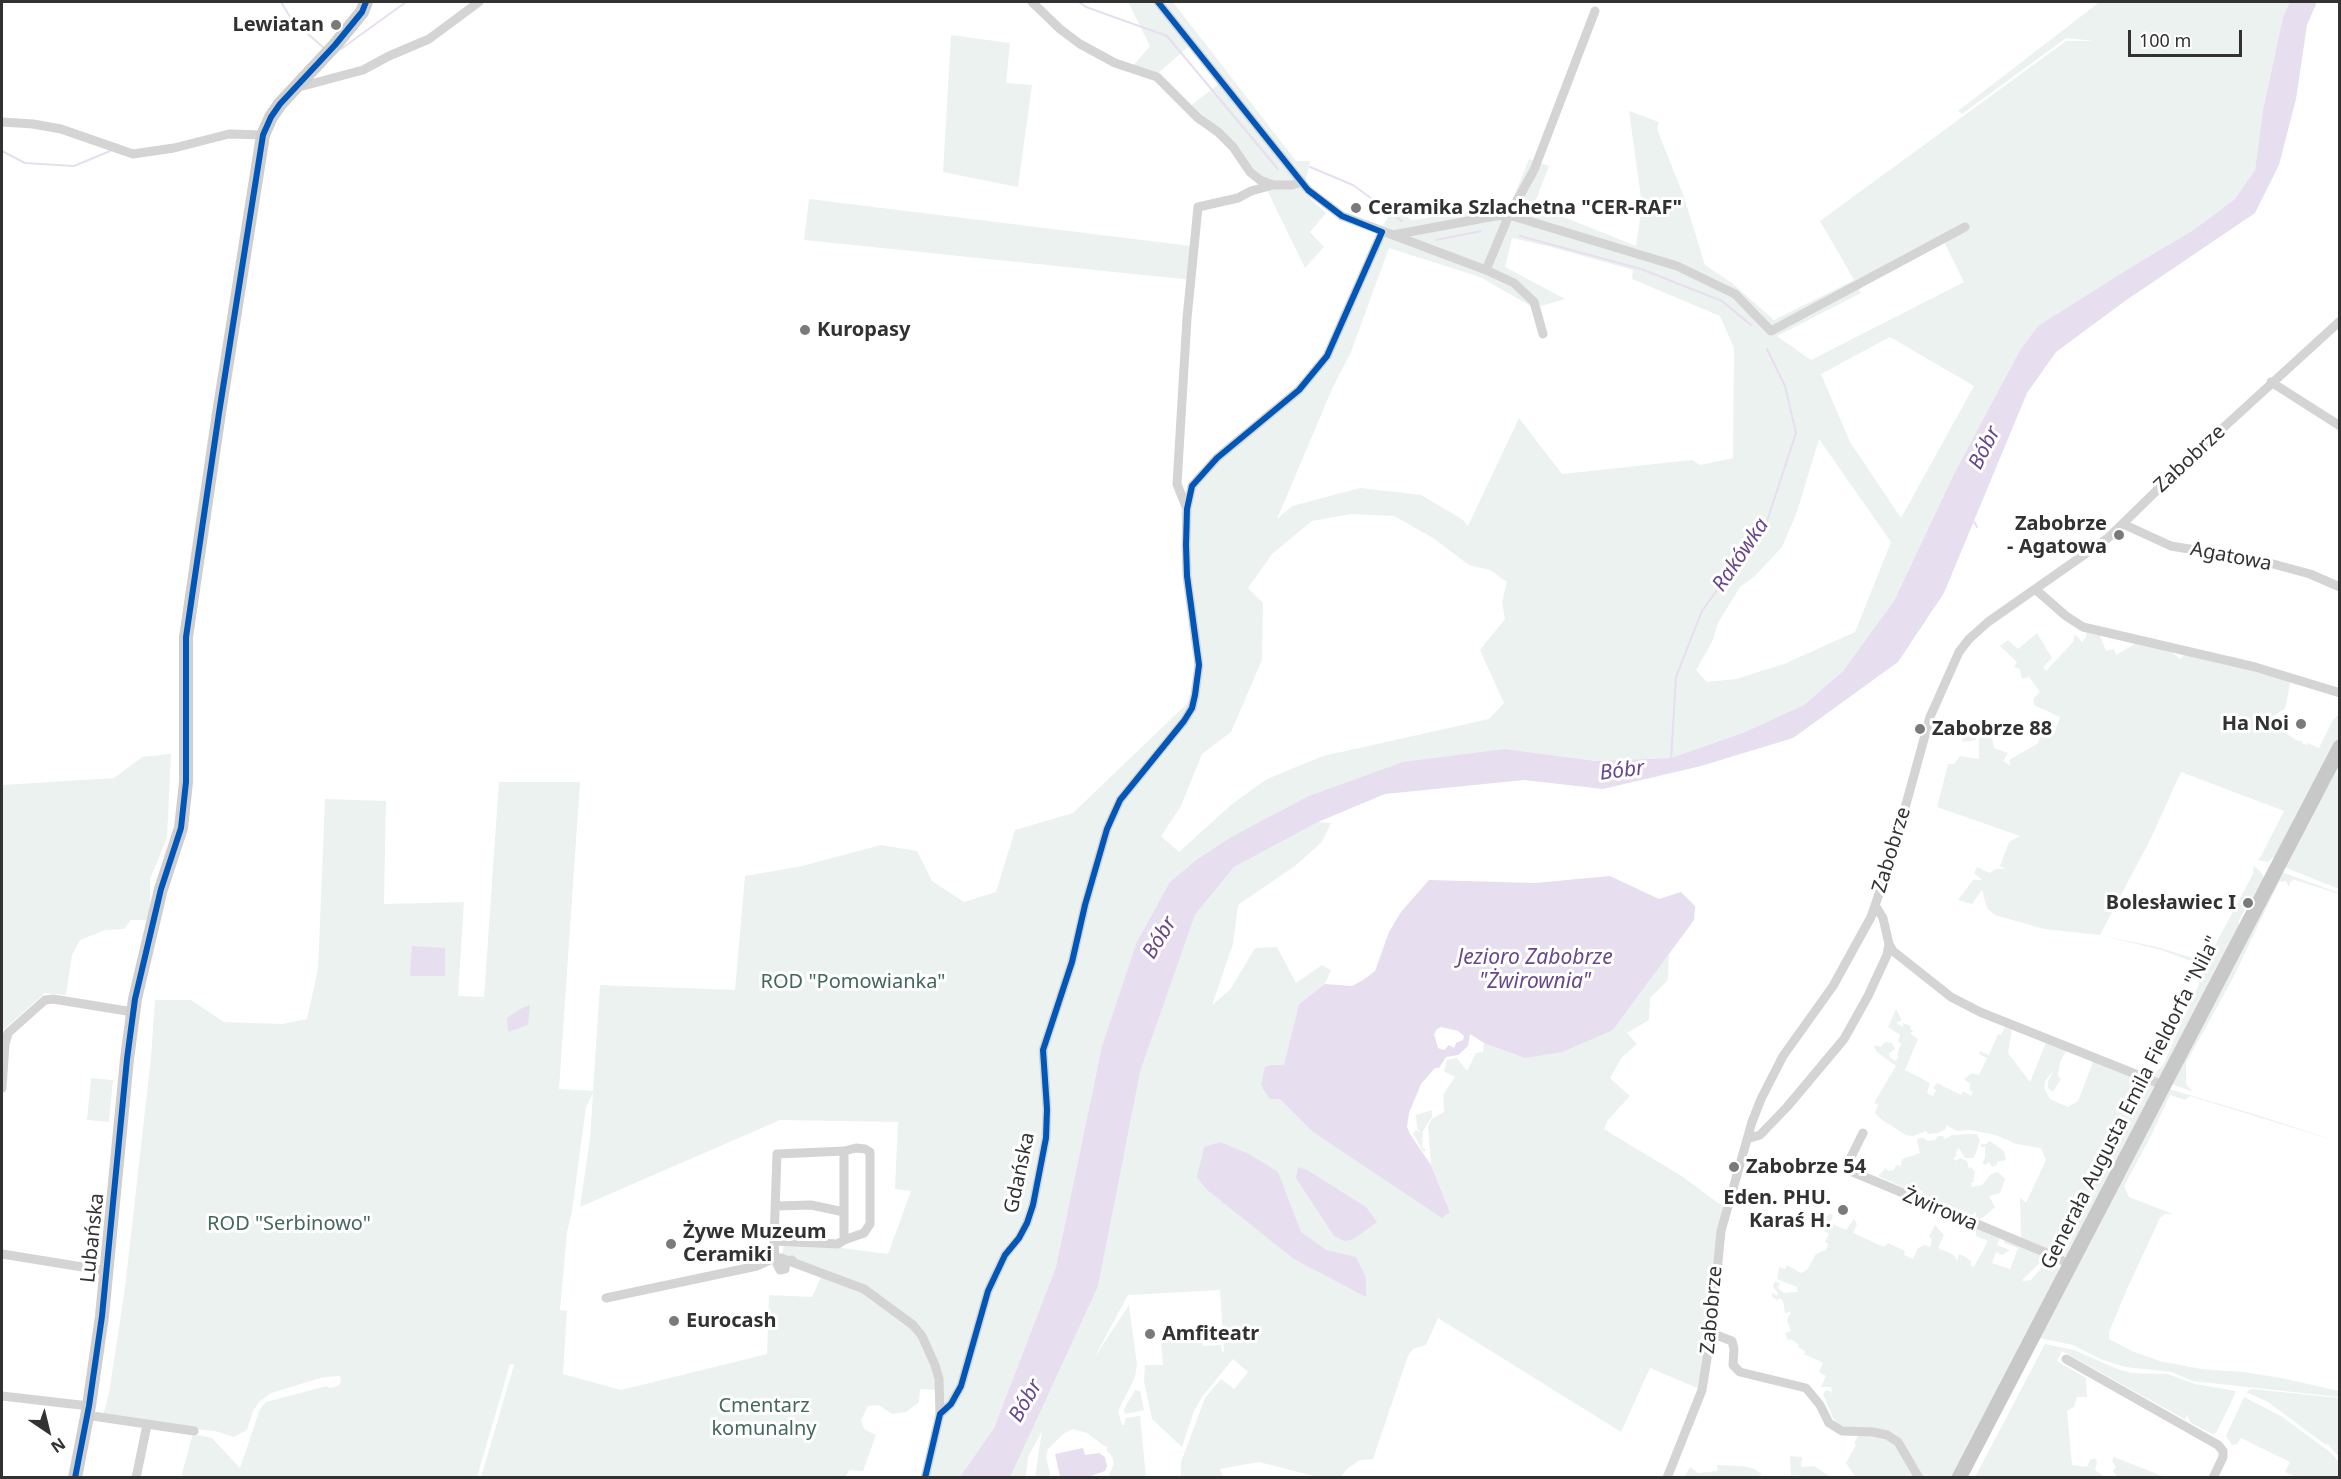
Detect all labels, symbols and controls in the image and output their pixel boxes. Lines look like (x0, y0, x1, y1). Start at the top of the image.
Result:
place label: Lewiatan (233, 13, 324, 37)
marker: Lewiatan (329, 18, 343, 32)
scale bar (2131, 18, 2245, 56)
text: 100 m (2139, 28, 2191, 52)
place label: Ceramika Szlachetna "CER-RAF" (1368, 196, 1682, 220)
marker: Ceramika Szlachetna "CER-RAF" (1349, 201, 1363, 215)
place label: Kuropasy (817, 318, 910, 342)
marker: Kuropasy (798, 323, 812, 337)
street label: Zabobrze (2150, 420, 2230, 498)
water label: Bóbr (1964, 422, 2006, 474)
place label: Zabobrze - Agatowa (2007, 512, 2107, 559)
water label: Rakówka (1707, 514, 1775, 596)
marker: Zabobrze - Agatowa (2112, 528, 2126, 542)
street label: Agatowa (2188, 537, 2274, 577)
place label: Ha Noi (2222, 712, 2289, 736)
place label: Zabobrze 88 (1932, 717, 2052, 741)
marker: Ha Noi (2294, 717, 2308, 731)
marker: Zabobrze 88 (1913, 722, 1927, 736)
water label: Bóbr (1598, 756, 1646, 786)
street label: Zabobrze (1868, 804, 1916, 896)
place label: Bolesławiec I (2106, 891, 2236, 915)
marker: Bolesławiec I (2241, 896, 2255, 910)
water label: Bóbr (1138, 912, 1182, 964)
street label: Generała Augusta Emila Fieldorfa "Nila" (2036, 932, 2226, 1274)
water label: Jezioro Zabobrze "Żwirownia" (1457, 945, 1613, 995)
park label: ROD "Pomowianka" (761, 970, 945, 994)
street label: Gdańska (1000, 1130, 1040, 1216)
place label: Zabobrze 54 (1746, 1155, 1866, 1179)
marker: Zabobrze 54 (1727, 1160, 1741, 1174)
street label: Żwirowa (1899, 1184, 1981, 1236)
place label: Eden. PHU. Karaś H. (1723, 1186, 1831, 1233)
street label: Lubańska (76, 1192, 110, 1284)
marker: Eden. PHU. Karaś H. (1836, 1203, 1850, 1217)
park label: ROD "Serbinowo" (207, 1212, 371, 1236)
place label: Żywe Muzeum Ceramiki (683, 1220, 826, 1267)
marker: Żywe Muzeum Ceramiki (664, 1237, 678, 1251)
street label: Zabobrze (1696, 1265, 1728, 1355)
place label: Eurocash (686, 1309, 777, 1333)
marker: Eurocash (667, 1314, 681, 1328)
place label: Amfiteatr (1162, 1322, 1259, 1346)
marker: Amfiteatr (1143, 1327, 1157, 1341)
water label: Bóbr (1004, 1375, 1048, 1427)
park label: Cmentarz komunalny (711, 1394, 817, 1441)
north arrow (18, 1401, 78, 1461)
text: N (47, 1433, 70, 1458)

